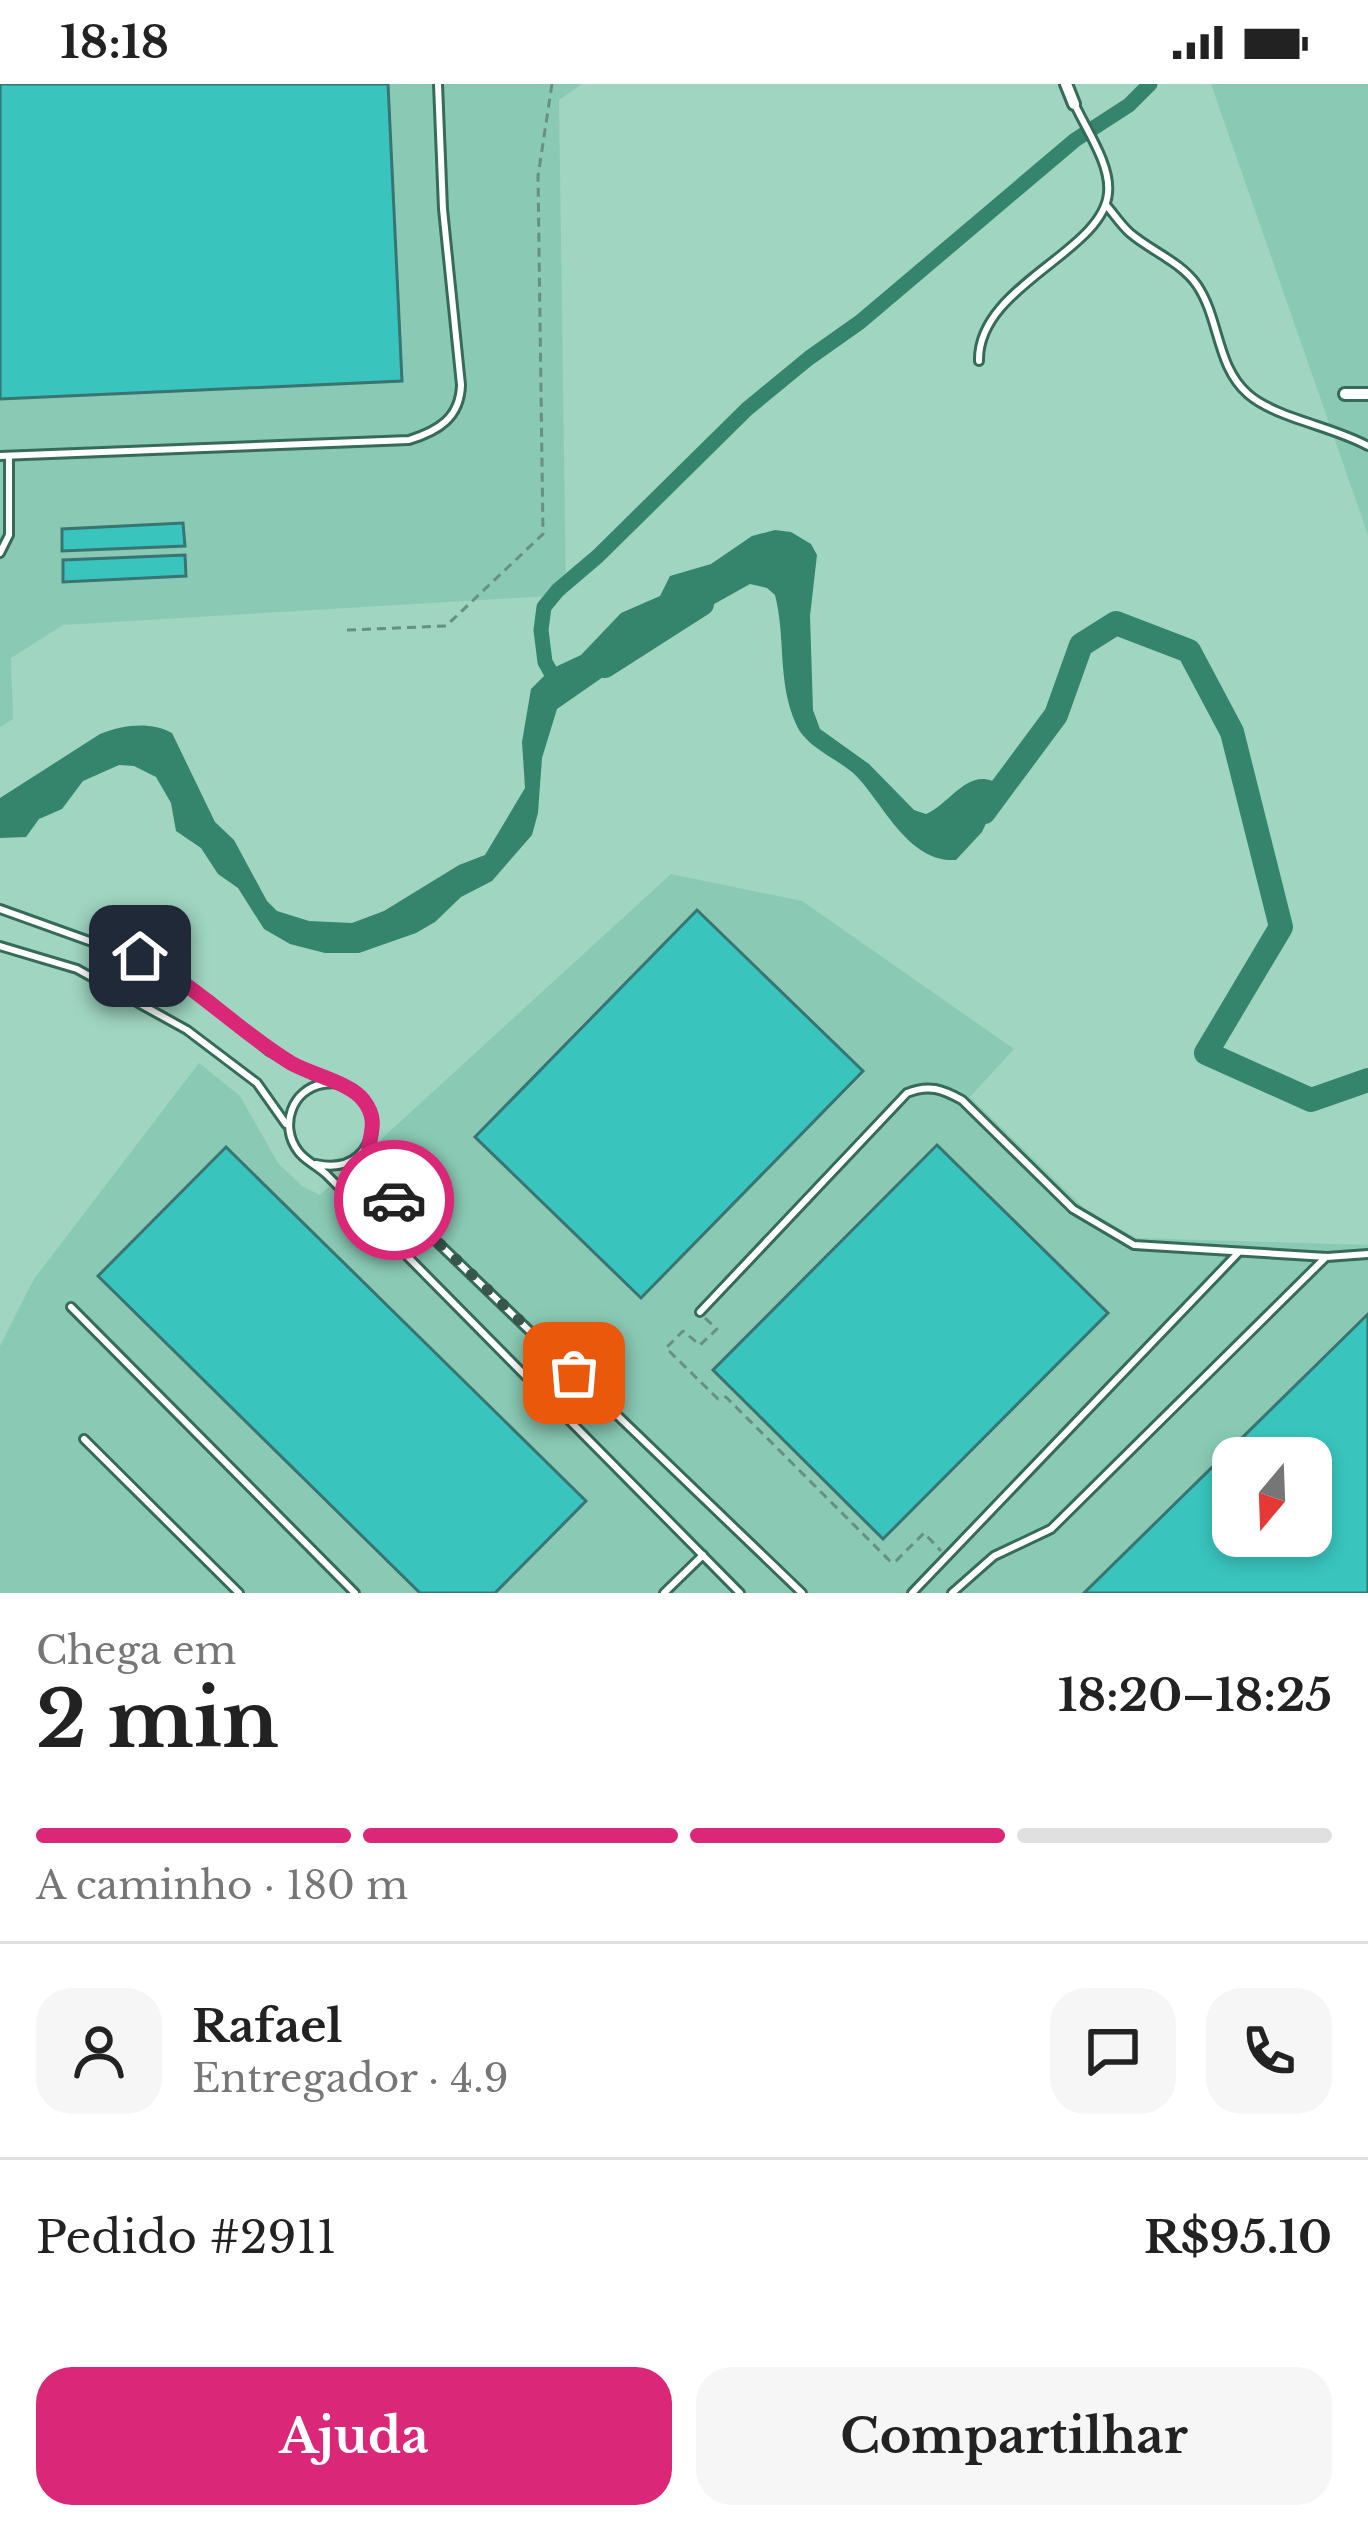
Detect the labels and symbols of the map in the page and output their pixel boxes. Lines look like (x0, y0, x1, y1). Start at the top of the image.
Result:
pin (89, 905, 191, 1007)
courier (334, 1140, 454, 1260)
pin (523, 1322, 625, 1424)
north arrow (1212, 1437, 1332, 1557)

